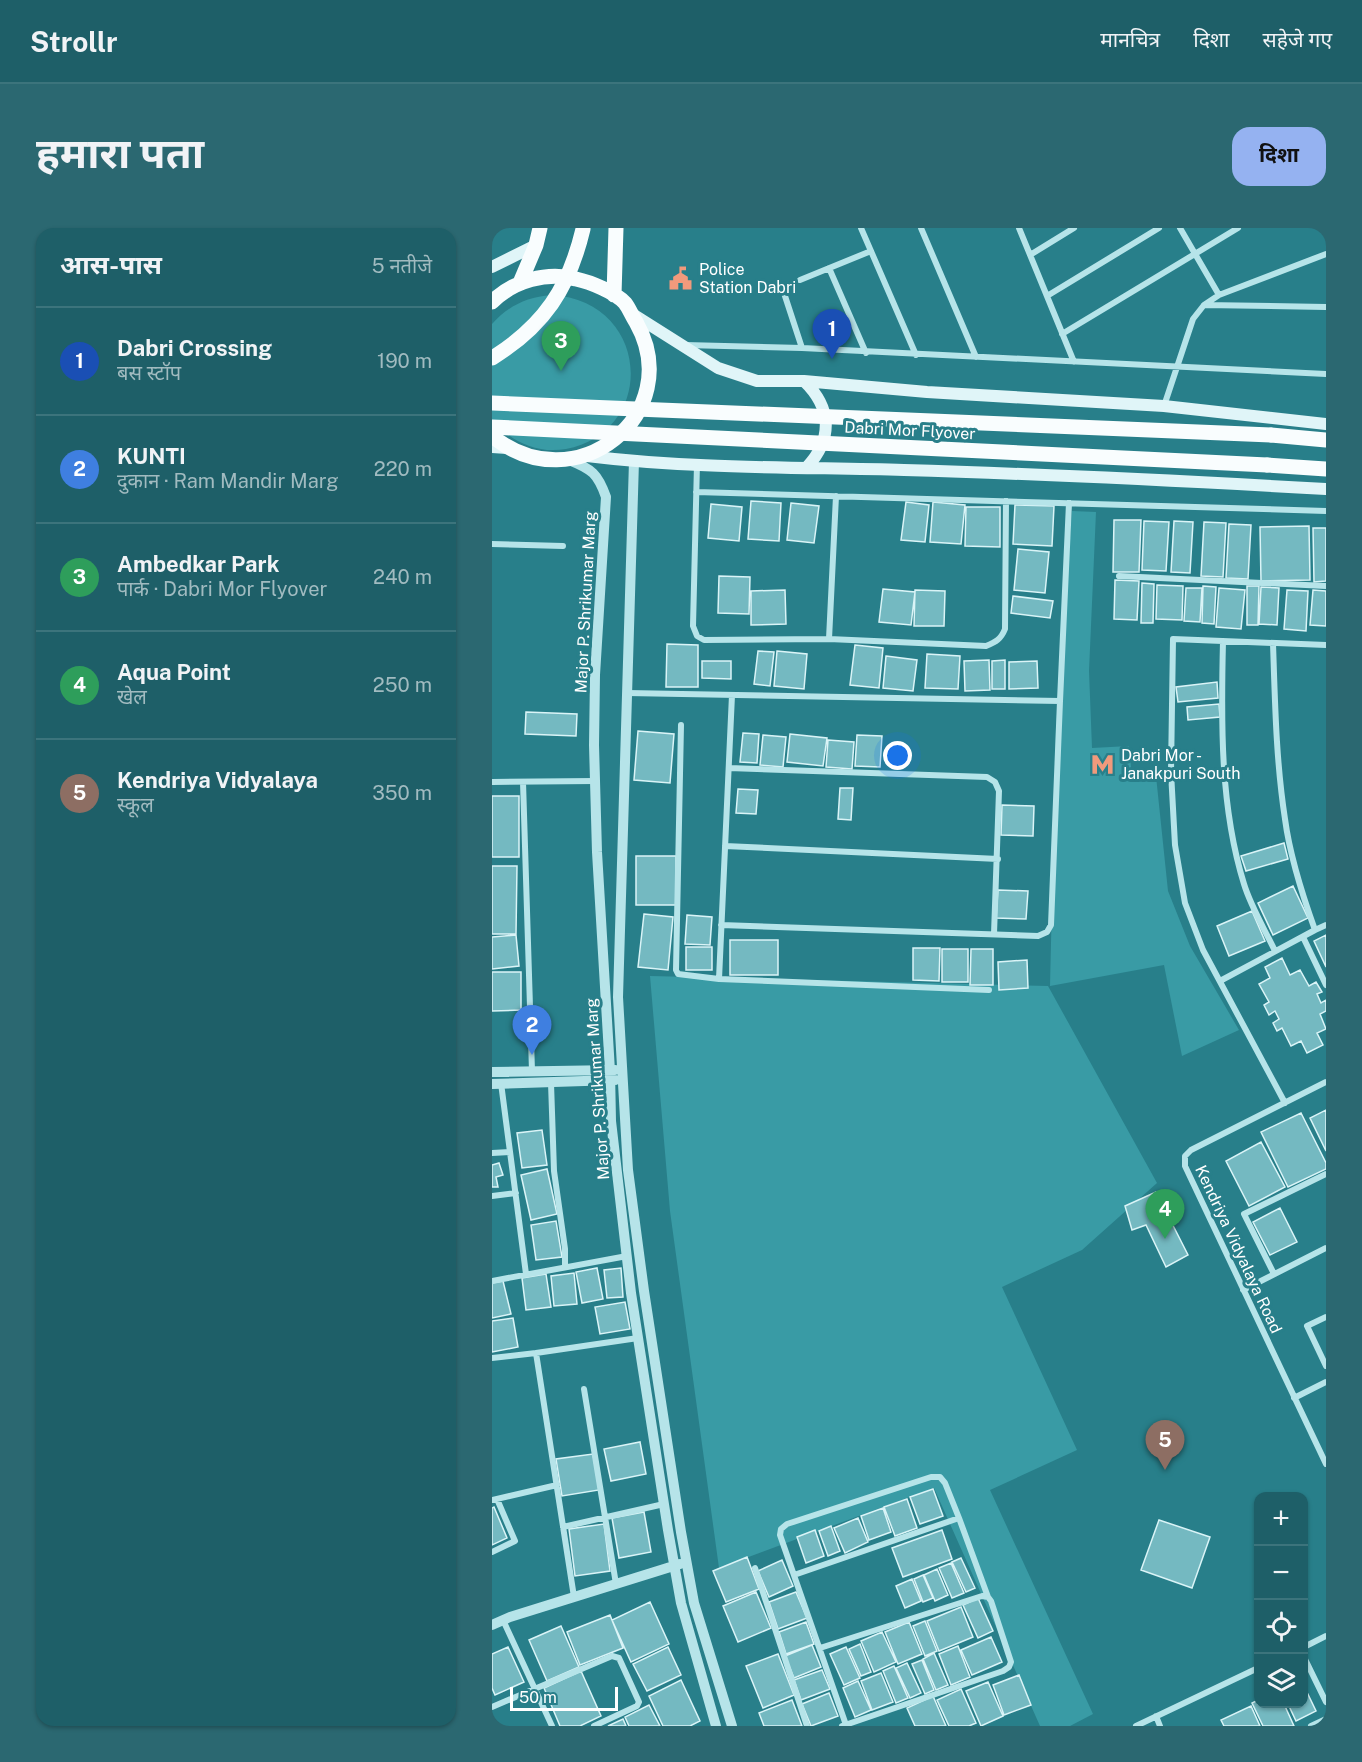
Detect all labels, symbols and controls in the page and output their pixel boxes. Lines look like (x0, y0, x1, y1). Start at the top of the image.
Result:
text: Strollr (30, 25, 118, 58)
text: मानचित्र (1100, 27, 1160, 52)
text: दिशा (1193, 27, 1230, 52)
text: सहेजे गए (1263, 27, 1332, 52)
button: दिशा (1232, 127, 1326, 186)
text: हमारा पता (36, 128, 204, 177)
text: आस-पास (60, 249, 162, 280)
text: 5 नतीजे (372, 254, 432, 278)
place label: Police Station Dabri (699, 260, 796, 297)
public building icon: Police Station Dabri (668, 265, 694, 291)
pin: 1 (812, 310, 852, 359)
pin: 3 (542, 322, 580, 371)
text: Dabri Crossing (117, 335, 272, 361)
text: 1 (75, 349, 84, 373)
text: 190 m (377, 349, 432, 373)
text: बस स्टॉप (117, 361, 181, 385)
street label: Dabri Mor Flyover (844, 418, 976, 443)
text: KUNTI (117, 443, 186, 469)
text: 2 (73, 457, 86, 481)
text: 220 m (374, 457, 432, 481)
text: दुकान · Ram Mandir Marg (117, 469, 339, 493)
street label: Major P. Shrikumar Marg (571, 510, 600, 694)
text: Ambedkar Park (117, 551, 279, 577)
text: 3 (73, 565, 86, 589)
text: 240 m (373, 565, 432, 589)
text: पार्क · Dabri Mor Flyover (117, 577, 327, 601)
text: Aqua Point (117, 659, 231, 685)
text: 4 (73, 673, 86, 697)
text: 250 m (373, 673, 432, 697)
text: खेल (117, 685, 147, 709)
your location (883, 741, 912, 770)
place label: Dabri Mor - Janakpuri South (1121, 746, 1241, 783)
metro station icon: Dabri Mor - Janakpuri South (1090, 751, 1116, 777)
text: Kendriya Vidyalaya (117, 767, 318, 793)
text: 5 (73, 781, 86, 805)
text: 350 m (372, 781, 432, 805)
text: स्कूल (117, 793, 154, 817)
street label: Major P. Shrikumar Marg (582, 997, 613, 1181)
pin: 2 (512, 1006, 552, 1055)
street label: Kendriya Vidyalaya Road (1191, 1162, 1286, 1336)
pin: 4 (1146, 1190, 1184, 1239)
pin: 5 (1146, 1420, 1184, 1470)
map controls (1254, 1492, 1308, 1708)
button: + (1254, 1492, 1308, 1546)
button: − (1254, 1546, 1308, 1600)
button: locate (1254, 1600, 1308, 1654)
button: layers (1254, 1654, 1308, 1708)
scale bar (510, 1684, 618, 1712)
text: 50 m (519, 1688, 557, 1707)

